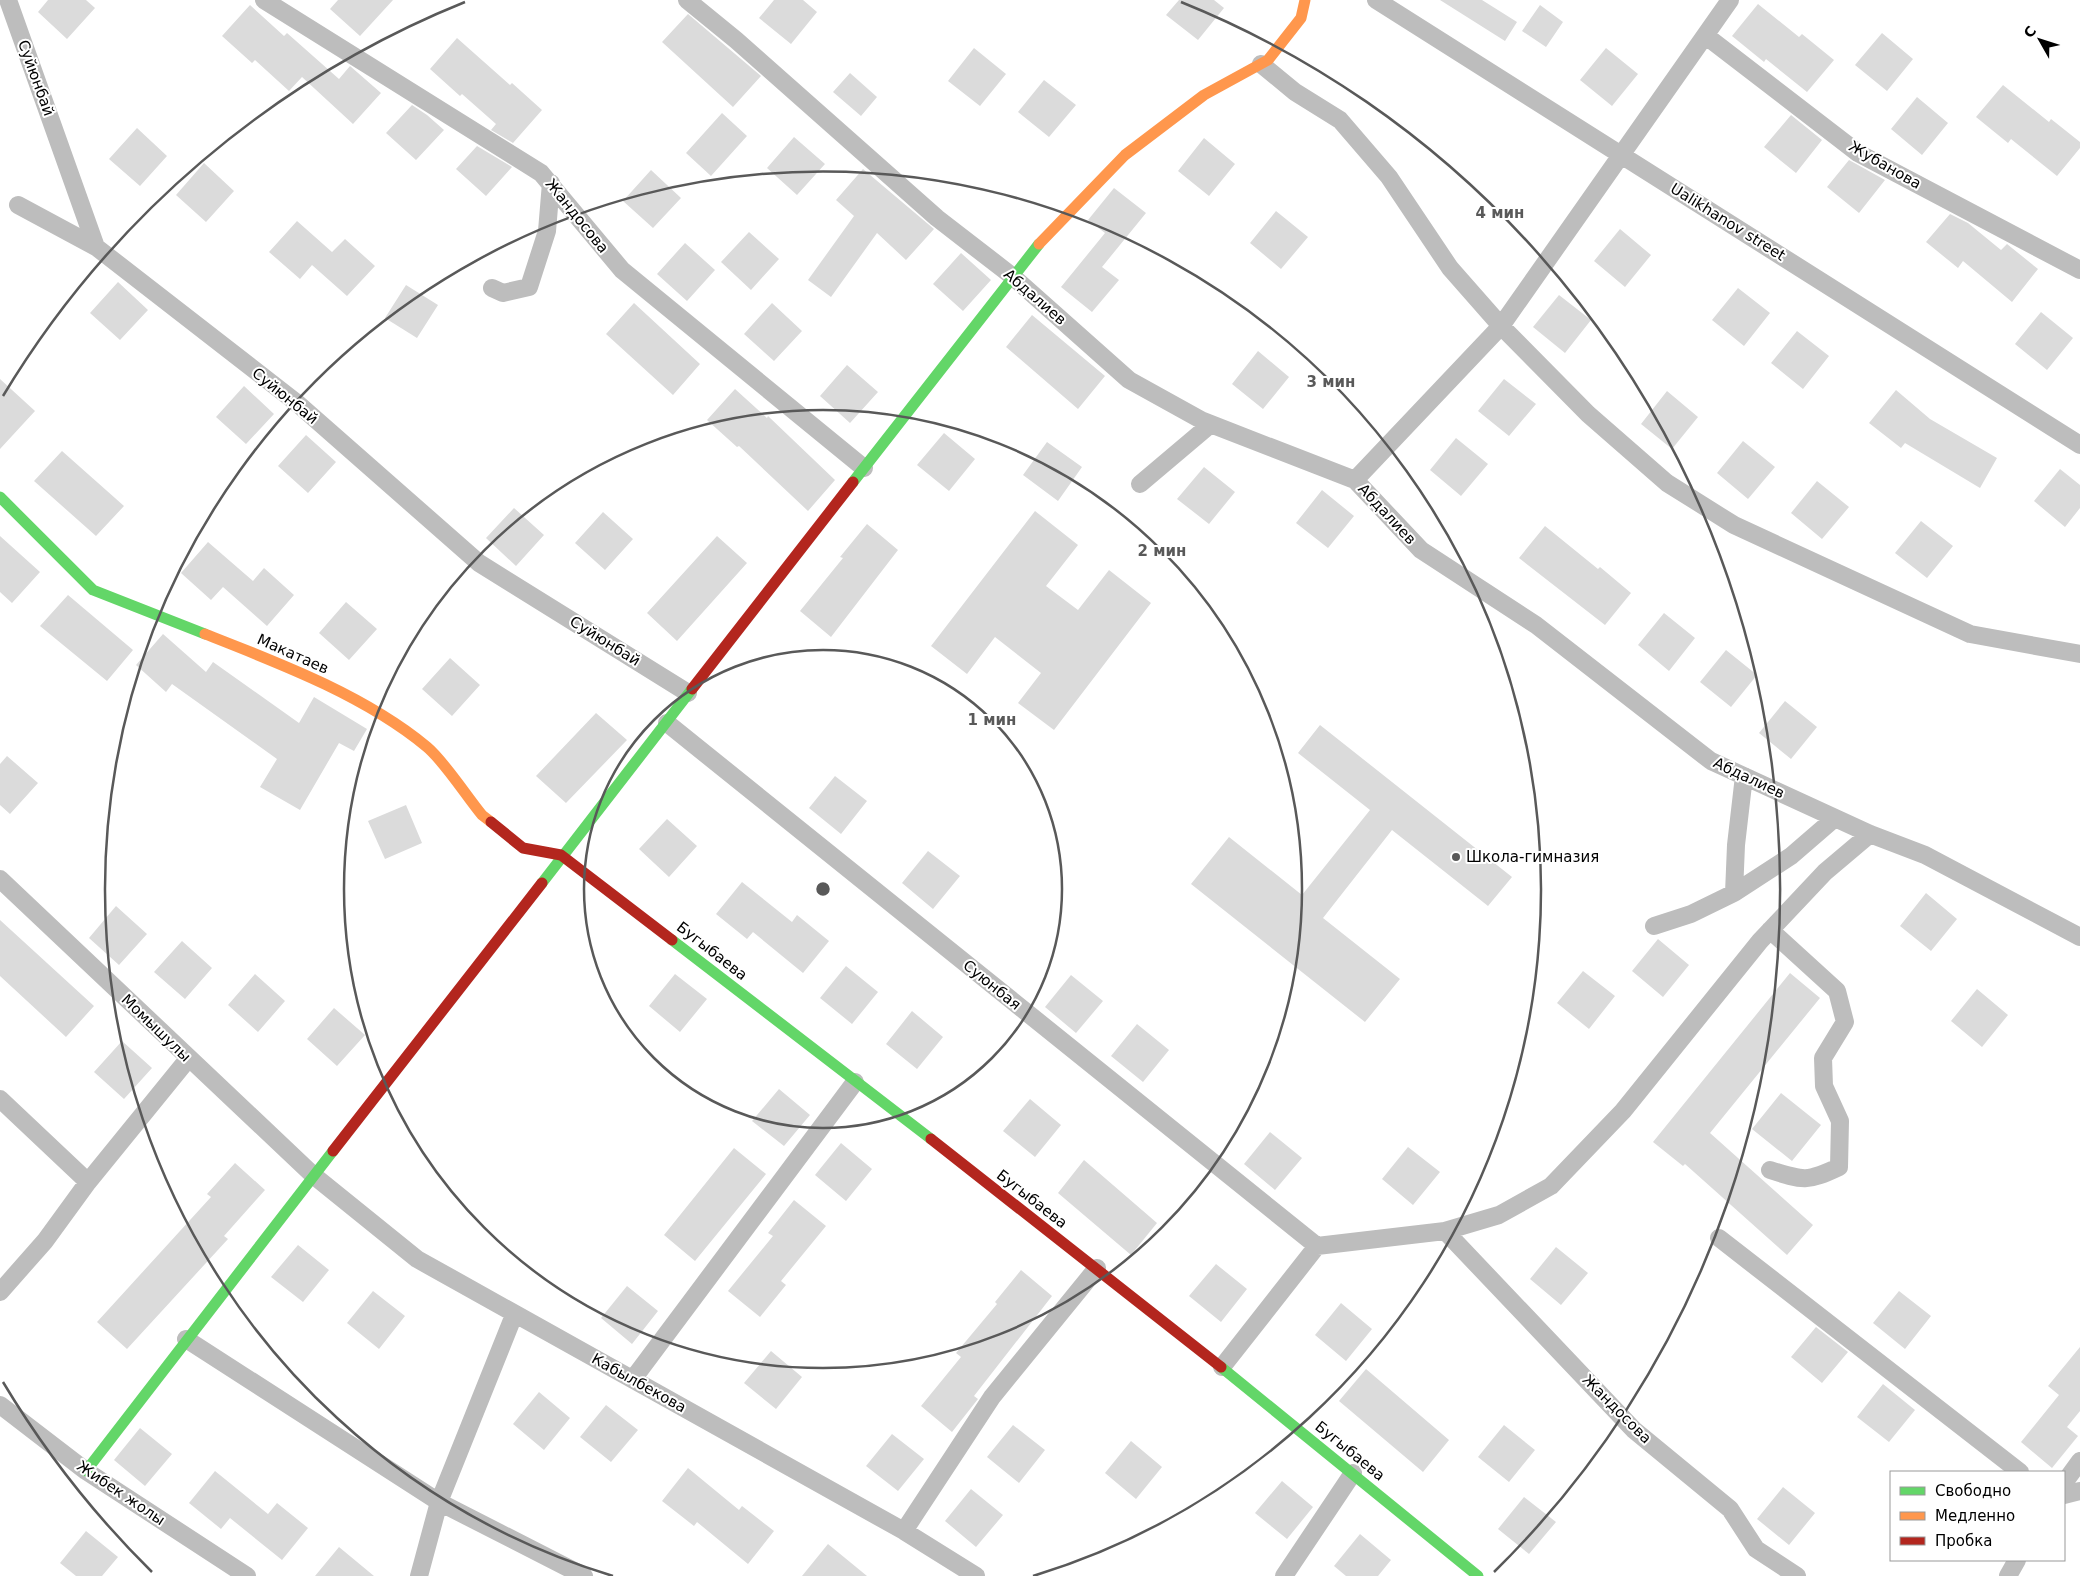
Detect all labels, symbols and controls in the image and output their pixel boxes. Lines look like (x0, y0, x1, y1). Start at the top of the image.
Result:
north arrow (2015, 15, 2065, 65)
text: С (2020, 23, 2039, 41)
street label: Суйюнбай (14, 37, 58, 119)
street label: Жубанова (1846, 137, 1924, 193)
street label: Жандосова (542, 175, 612, 257)
street label: Ualikhanov street (1667, 179, 1789, 265)
text: 4 мин (1476, 204, 1524, 222)
street label: Абдалиев (1000, 265, 1070, 329)
street label: Суйюнбай (248, 364, 322, 428)
text: 3 мин (1307, 373, 1355, 391)
street label: Абдалиев (1354, 480, 1420, 548)
text: 2 мин (1138, 542, 1186, 560)
street label: Суйюнбай (566, 612, 644, 670)
street label: Макатаев (254, 630, 332, 678)
text: 1 мин (968, 711, 1016, 729)
street label: Абдалиев (1711, 754, 1787, 802)
place label: Школа-гимназия (1466, 848, 1599, 866)
marker: Школа-гимназия (1450, 851, 1462, 863)
centre of rings (814, 880, 832, 898)
street label: Бугыбаева (673, 918, 751, 984)
street label: Суюнбая (959, 956, 1025, 1014)
street label: Момышулы (118, 991, 194, 1065)
street label: Бугыбаева (993, 1166, 1071, 1232)
street label: Кабылбекова (589, 1350, 689, 1416)
street label: Жандосова (1579, 1371, 1655, 1447)
street label: Бугыбаева (1311, 1417, 1389, 1485)
street label: Жибек жолы (74, 1457, 168, 1529)
legend (1890, 1471, 2065, 1561)
text: Свободно (1935, 1482, 2011, 1500)
text: Медленно (1935, 1507, 2015, 1525)
text: Пробка (1935, 1532, 1992, 1550)

